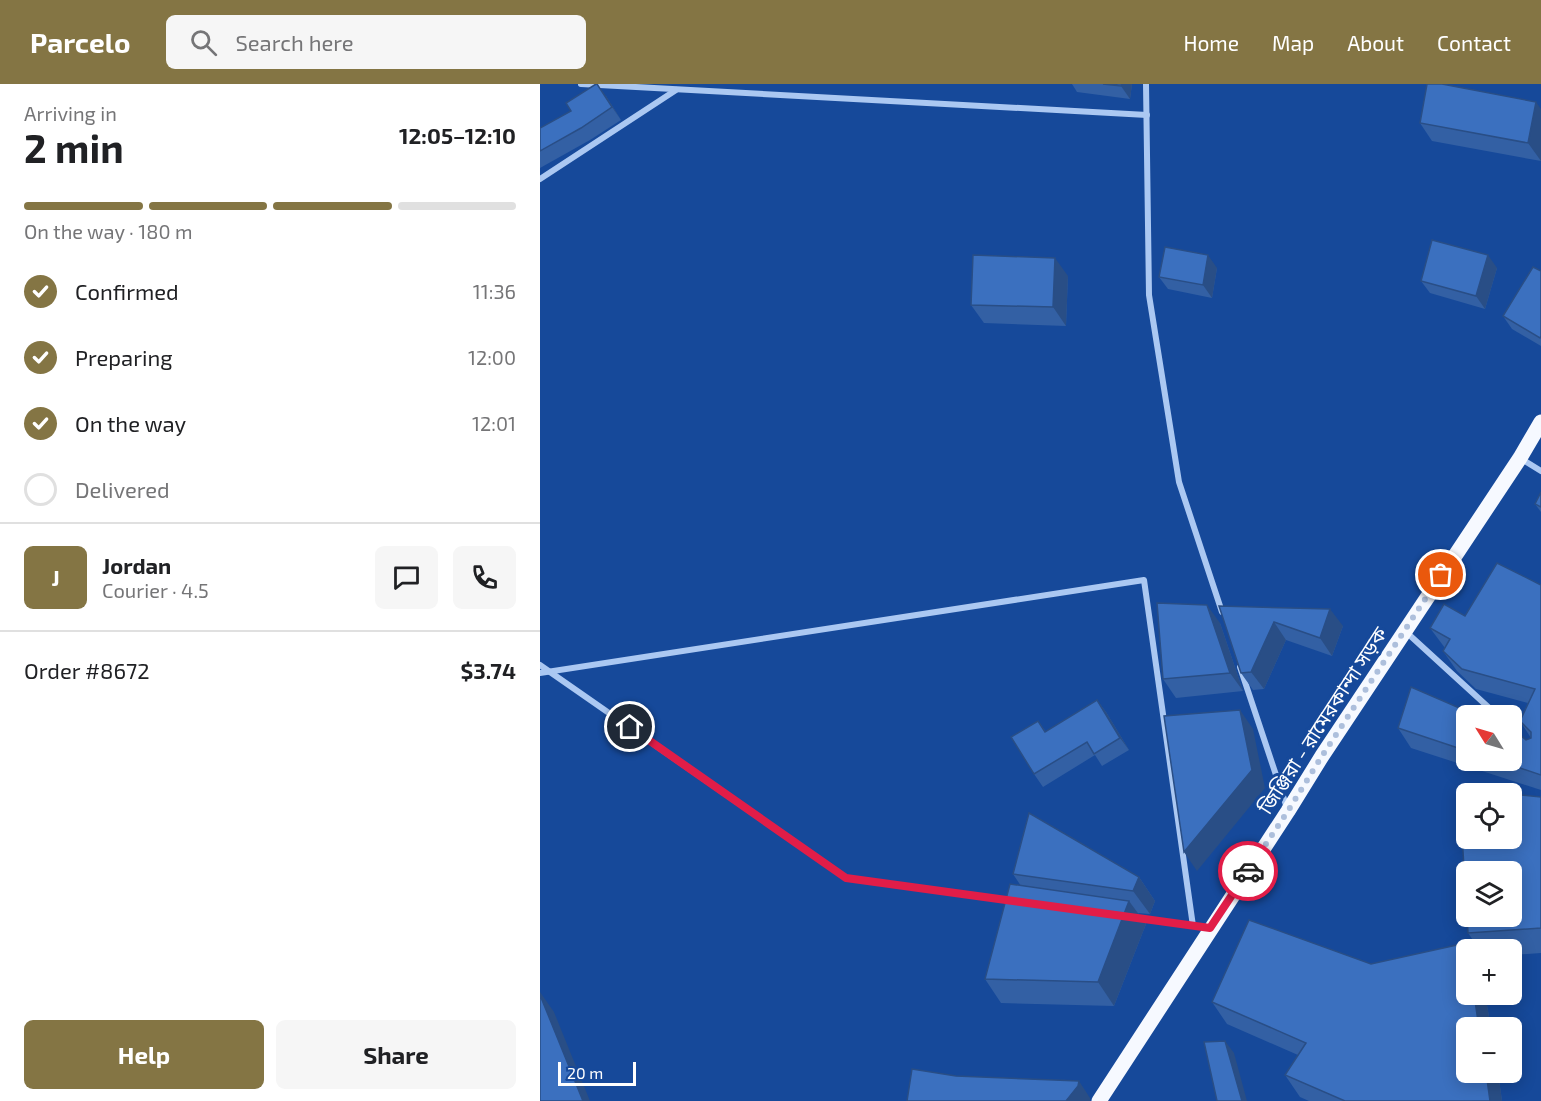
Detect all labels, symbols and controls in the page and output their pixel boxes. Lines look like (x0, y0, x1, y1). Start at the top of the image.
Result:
search box (166, 15, 586, 69)
text: Parcelo (30, 25, 130, 59)
icon: search (187, 26, 220, 59)
text: Search here (235, 29, 354, 55)
text: Home (1183, 30, 1239, 55)
text: Map (1272, 30, 1314, 55)
text: About (1347, 30, 1404, 55)
text: Contact (1437, 30, 1511, 55)
text: Arriving in (24, 101, 117, 125)
text: 12:05–12:10 (399, 122, 516, 148)
text: 2 min (24, 124, 124, 171)
text: On the way · 180 m (24, 219, 192, 243)
icon: check (24, 275, 57, 308)
text: Confirmed (75, 278, 179, 304)
text: 11:36 (473, 279, 516, 303)
icon: check (24, 341, 57, 374)
text: Preparing (75, 344, 173, 370)
text: 12:00 (468, 345, 516, 369)
icon: check (24, 407, 57, 440)
text: On the way (75, 410, 186, 436)
text: 12:01 (472, 411, 516, 435)
text: Delivered (75, 476, 170, 502)
button: chat (375, 546, 438, 609)
button: phone (453, 546, 516, 609)
pin (1415, 549, 1466, 600)
text: Jordan (102, 552, 171, 578)
icon: bag (1424, 558, 1457, 591)
text: J (51, 564, 60, 590)
text: Courier · 4.5 (102, 578, 209, 602)
street label: জিঞ্জিরা - রামেরকান্দা সড়ক (1252, 621, 1392, 819)
text: Order #8672 (24, 657, 150, 683)
text: $3.74 (460, 657, 516, 683)
pin (604, 701, 655, 752)
north arrow (1456, 705, 1522, 771)
map controls (1456, 705, 1522, 1083)
icon: home (613, 710, 646, 743)
button: locate (1456, 783, 1522, 849)
courier (1218, 841, 1278, 901)
icon: car (1232, 855, 1265, 888)
button: layers (1456, 861, 1522, 927)
button: + (1456, 939, 1522, 1005)
button: − (1456, 1017, 1522, 1083)
button: Help (24, 1020, 264, 1089)
button: Share (276, 1020, 516, 1089)
scale bar (558, 1059, 636, 1086)
text: 20 m (567, 1063, 603, 1082)

